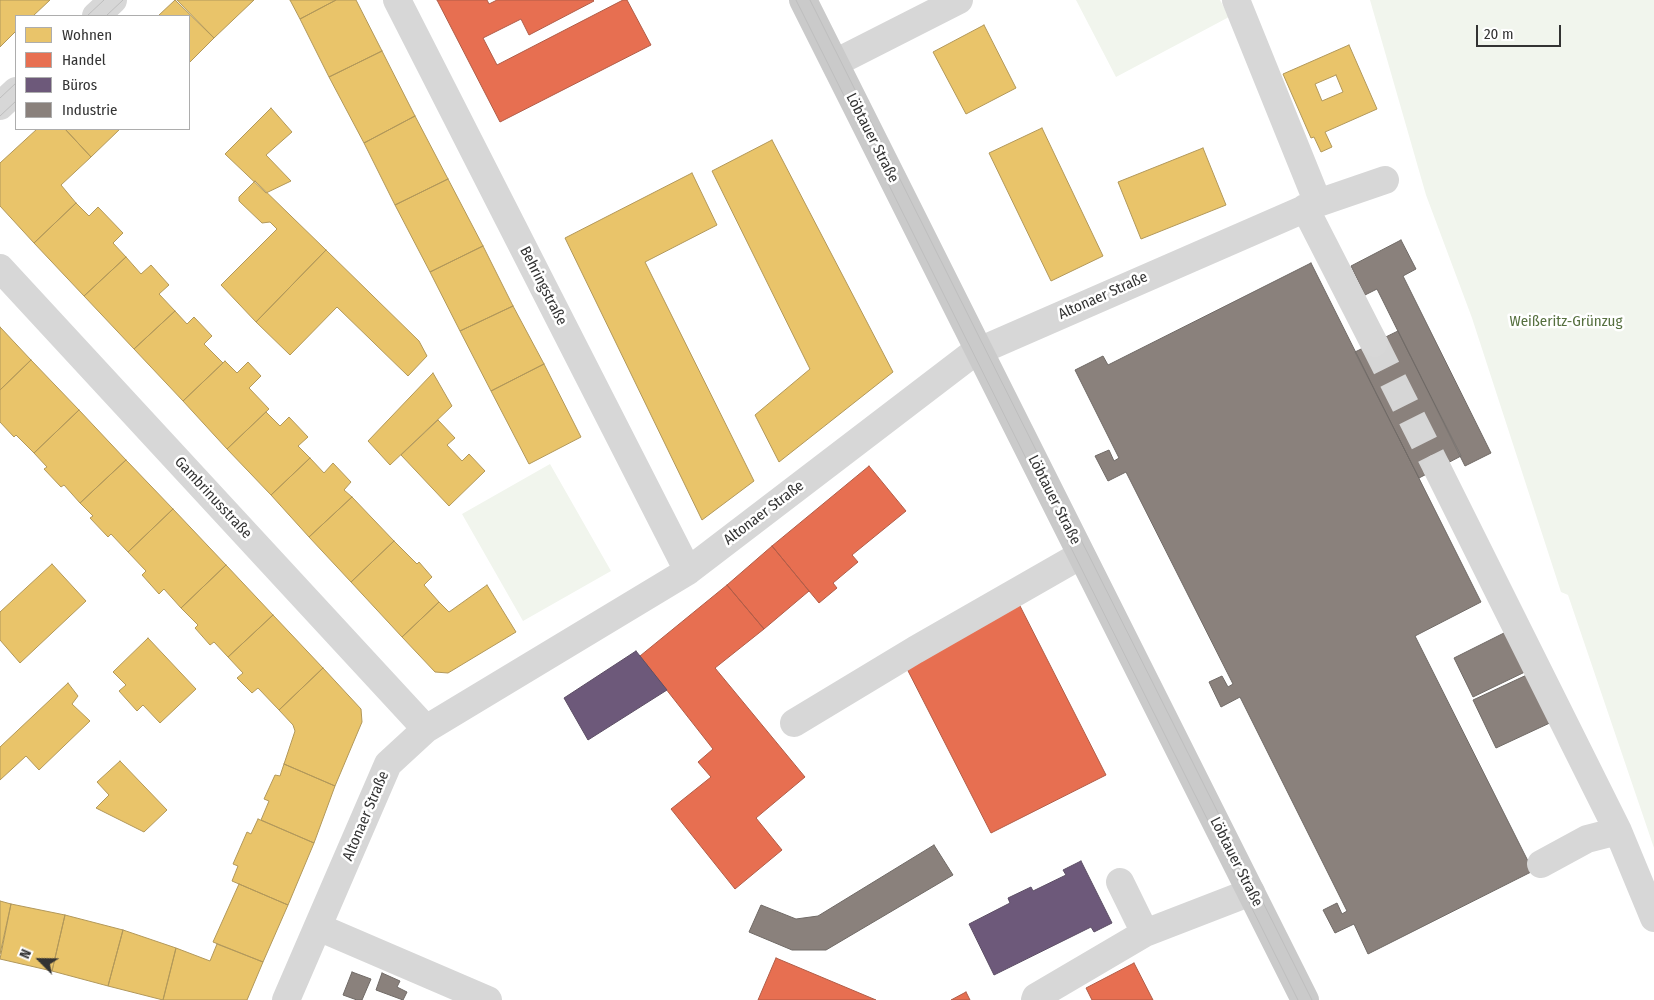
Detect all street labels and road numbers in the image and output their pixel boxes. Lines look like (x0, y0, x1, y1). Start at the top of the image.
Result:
street label: Löbtauer Straße (842, 90, 902, 186)
street label: Behringstraße (515, 243, 571, 329)
street label: Altonaer Straße (1056, 268, 1150, 324)
street label: Löbtauer Straße (1024, 452, 1084, 548)
street label: Gambrinusstraße (170, 453, 256, 543)
street label: Altonaer Straße (720, 477, 808, 549)
street label: Altonaer Straße (339, 768, 393, 864)
street label: Löbtauer Straße (1206, 814, 1266, 910)

